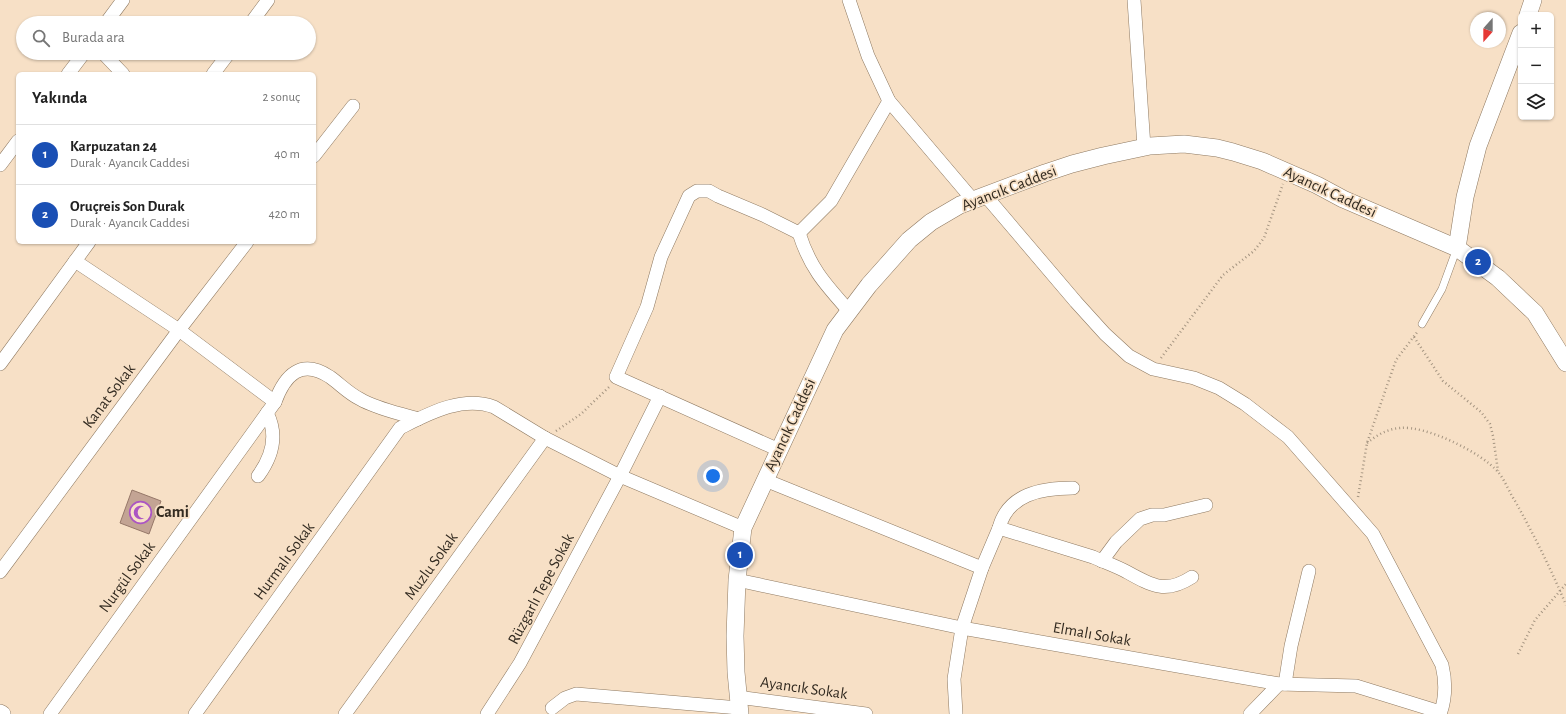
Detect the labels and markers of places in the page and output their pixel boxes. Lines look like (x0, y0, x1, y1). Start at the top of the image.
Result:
pin: 2 (1465, 247, 1491, 277)
mosque icon: Cami (128, 499, 154, 525)
place label: Cami (156, 504, 189, 520)
pin: 1 (727, 540, 753, 570)

